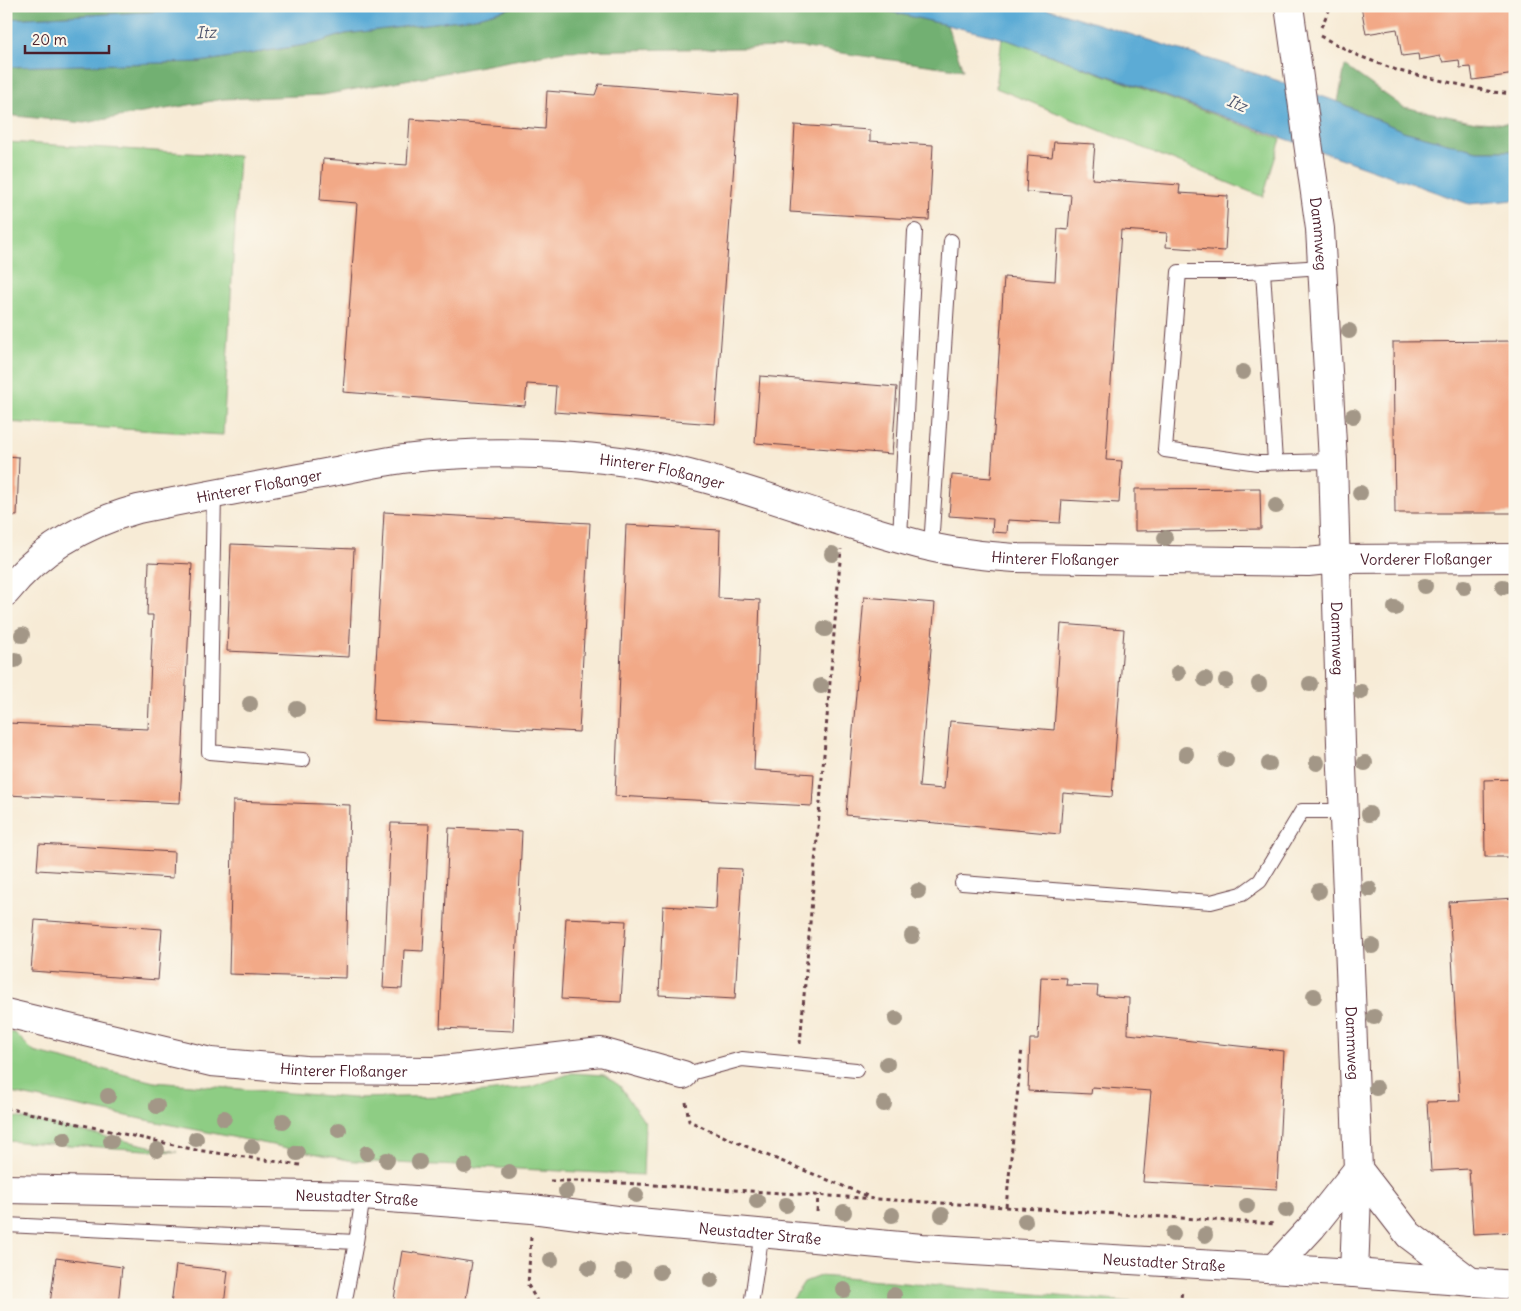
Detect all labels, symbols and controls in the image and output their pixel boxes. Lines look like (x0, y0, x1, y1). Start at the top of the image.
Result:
water label: Itz (196, 21, 218, 43)
scale bar (25, 22, 109, 54)
text: 20 m (32, 30, 67, 49)
water label: Itz (1224, 90, 1251, 116)
street label: Dammweg (1306, 196, 1332, 271)
street label: Hinterer Floßanger (599, 449, 727, 493)
street label: Hinterer Floßanger (195, 464, 323, 507)
street label: Hinterer Floßanger (991, 547, 1119, 569)
street label: Vorderer Floßanger (1360, 549, 1492, 568)
street label: Dammweg (1327, 601, 1349, 676)
street label: Dammweg (1342, 1006, 1364, 1080)
street label: Hinterer Floßanger (279, 1058, 408, 1080)
street label: Neustadter Straße (295, 1185, 419, 1210)
street label: Neustadter Straße (698, 1218, 822, 1248)
street label: Neustadter Straße (1102, 1249, 1226, 1275)

